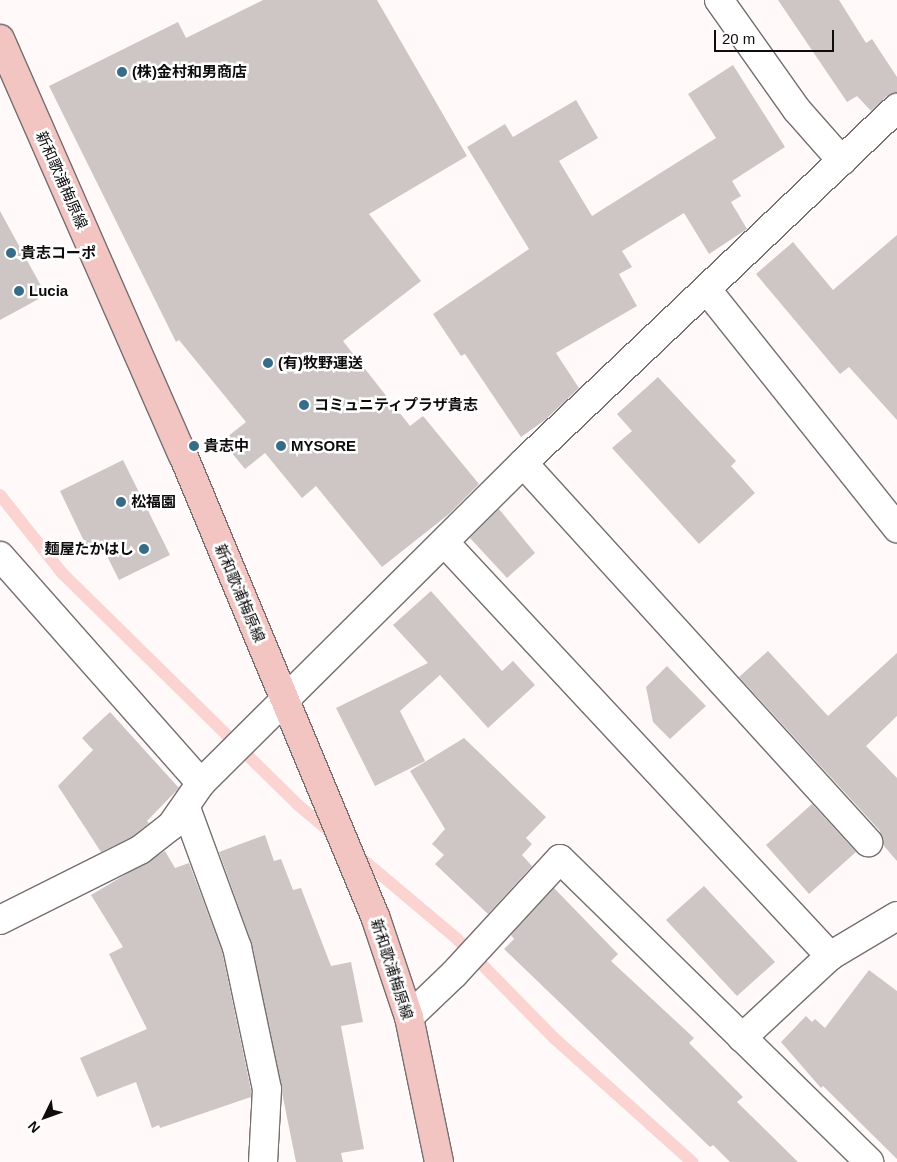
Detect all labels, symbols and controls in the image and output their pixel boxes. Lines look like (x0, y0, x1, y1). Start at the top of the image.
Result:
scale bar (717, 20, 837, 52)
text: 20 m (722, 30, 755, 47)
place label: (株)金村和男商店 (132, 63, 247, 81)
marker: (株)金村和男商店 (116, 66, 128, 78)
street label: 新和歌浦梅原線 (32, 128, 92, 232)
place label: 貴志コーポ (21, 244, 96, 262)
marker: 貴志コーポ (5, 247, 17, 259)
place label: Lucia (29, 282, 68, 300)
marker: Lucia (13, 285, 25, 297)
place label: (有)牧野運送 (278, 354, 363, 372)
marker: (有)牧野運送 (262, 357, 274, 369)
place label: コミュニティプラザ貴志 (314, 396, 479, 414)
marker: コミュニティプラザ貴志 (298, 399, 310, 411)
place label: 貴志中 (204, 437, 249, 455)
place label: MYSORE (291, 437, 356, 455)
marker: 貴志中 (188, 440, 200, 452)
marker: MYSORE (275, 440, 287, 452)
place label: 松福園 (131, 493, 176, 511)
marker: 松福園 (115, 496, 127, 508)
place label: 麺屋たかはし (44, 540, 134, 558)
street label: 新和歌浦梅原線 (211, 541, 269, 645)
marker: 麺屋たかはし (138, 543, 150, 555)
street label: 新和歌浦梅原線 (367, 916, 417, 1022)
north arrow (20, 1092, 70, 1142)
text: N (25, 1118, 43, 1136)

